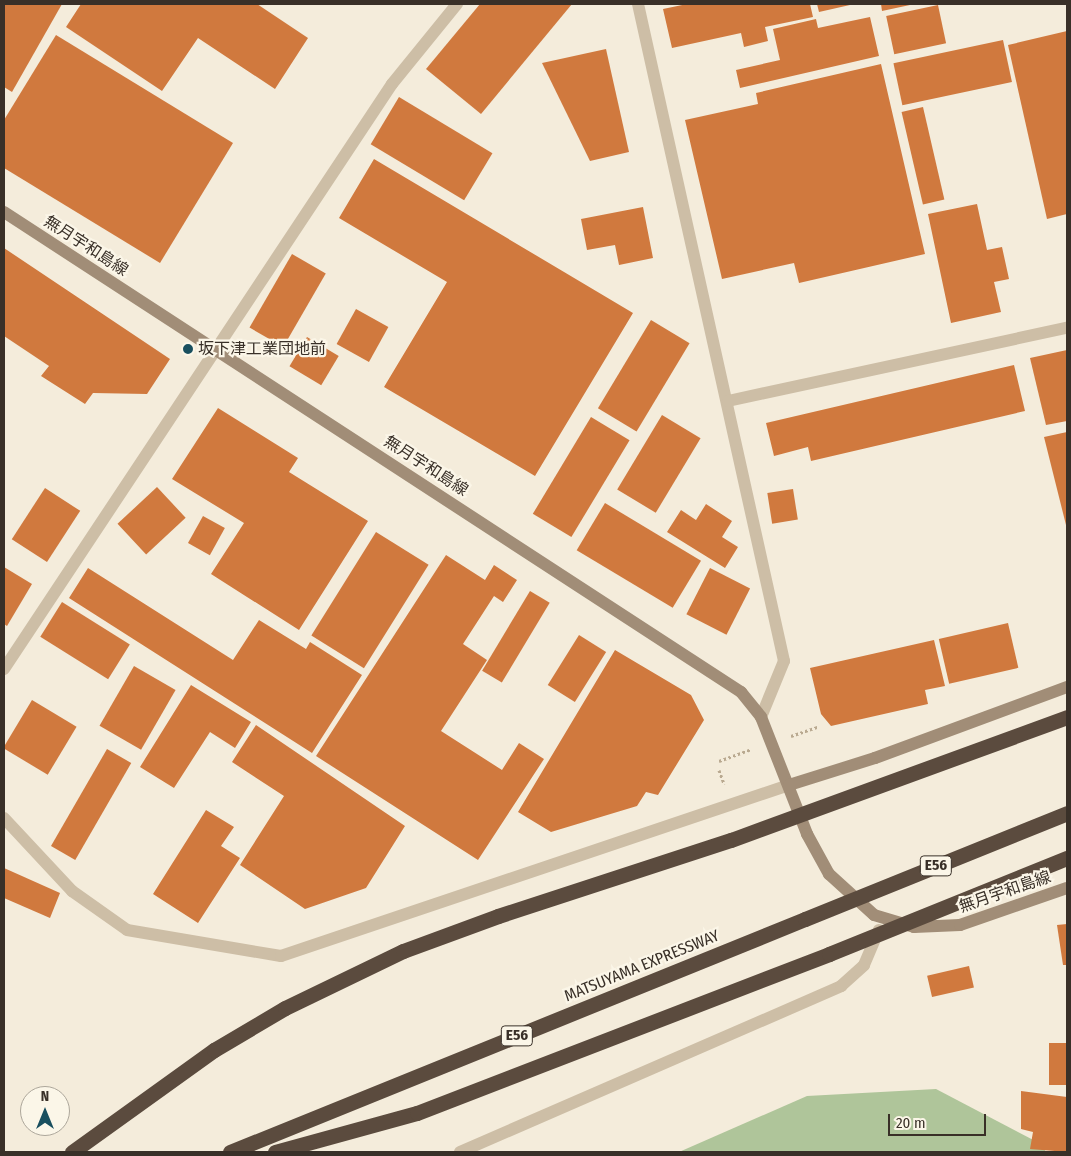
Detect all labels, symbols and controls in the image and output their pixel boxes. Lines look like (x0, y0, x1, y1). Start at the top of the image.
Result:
street label: 無月宇和島線 (41, 212, 131, 280)
place label: 坂下津工業団地前 (198, 339, 326, 359)
marker: 坂下津工業団地前 (182, 343, 194, 355)
street label: 無月宇和島線 (381, 432, 471, 500)
road number: E56 (920, 854, 952, 878)
street label: 無月宇和島線 (956, 867, 1054, 917)
street label: MATSUYAMA EXPRESSWAY (562, 926, 722, 1006)
road number: E56 (501, 1024, 533, 1048)
north arrow (20, 1086, 70, 1136)
text: N (41, 1088, 49, 1105)
scale bar (891, 1104, 988, 1136)
text: 20 m (896, 1114, 926, 1132)

